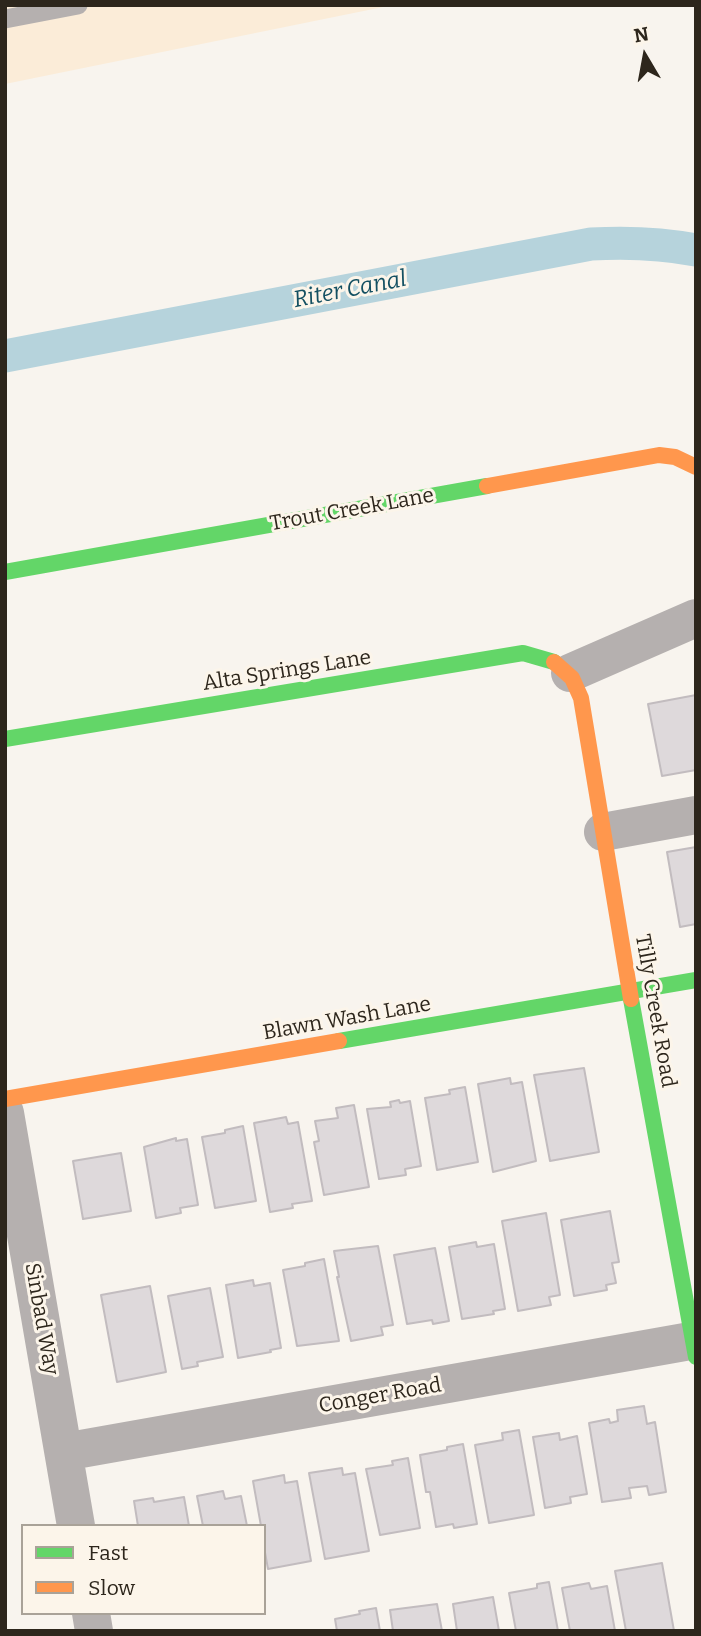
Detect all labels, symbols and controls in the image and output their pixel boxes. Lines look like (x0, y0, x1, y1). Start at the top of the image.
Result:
north arrow (610, 21, 680, 91)
text: N (632, 22, 650, 47)
water label: Riter Canal (291, 266, 409, 314)
street label: Trout Creek Lane (268, 483, 436, 537)
street label: Alta Springs Lane (201, 645, 373, 697)
street label: Tilly Creek Road (629, 932, 681, 1090)
street label: Blawn Wash Lane (261, 992, 433, 1046)
street label: Sinbad Way (19, 1261, 63, 1377)
street label: Conger Road (317, 1373, 443, 1419)
legend (21, 1524, 266, 1615)
text: Fast (88, 1540, 128, 1566)
text: Slow (88, 1575, 135, 1601)

